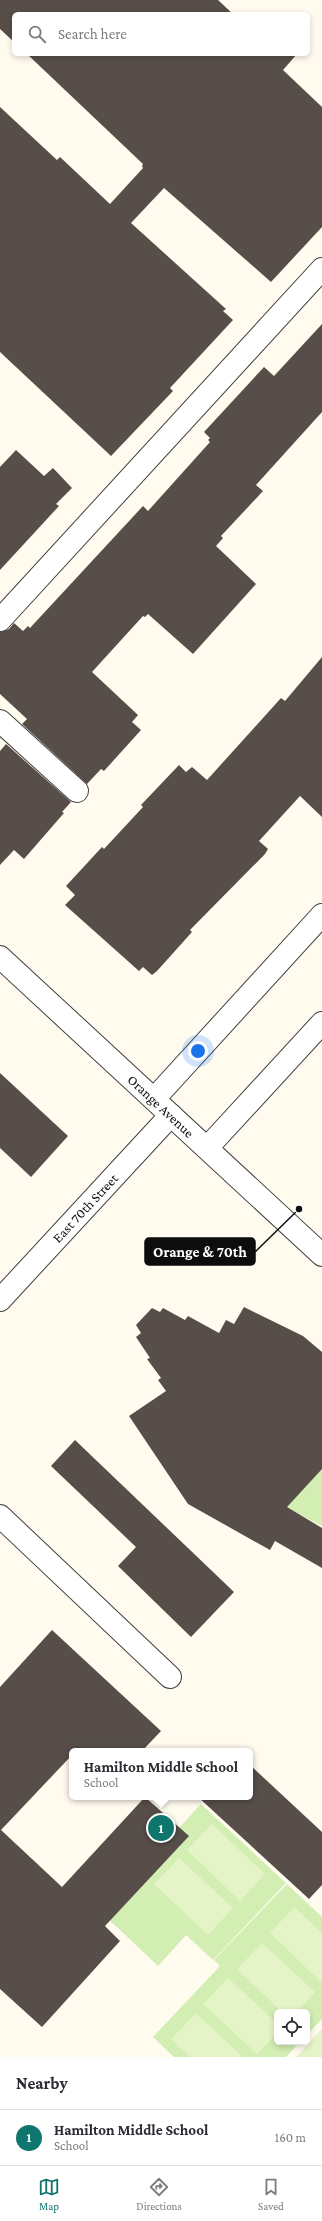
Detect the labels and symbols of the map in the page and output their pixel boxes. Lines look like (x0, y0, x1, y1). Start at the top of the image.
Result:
your location (188, 1041, 208, 1061)
street label: Orange Avenue (125, 1071, 197, 1141)
street label: East 70th Street (49, 1170, 121, 1246)
callout: Orange & 70th (145, 1238, 255, 1265)
text: Orange & 70th (153, 1244, 247, 1260)
pin: 1 (148, 1813, 174, 1843)

